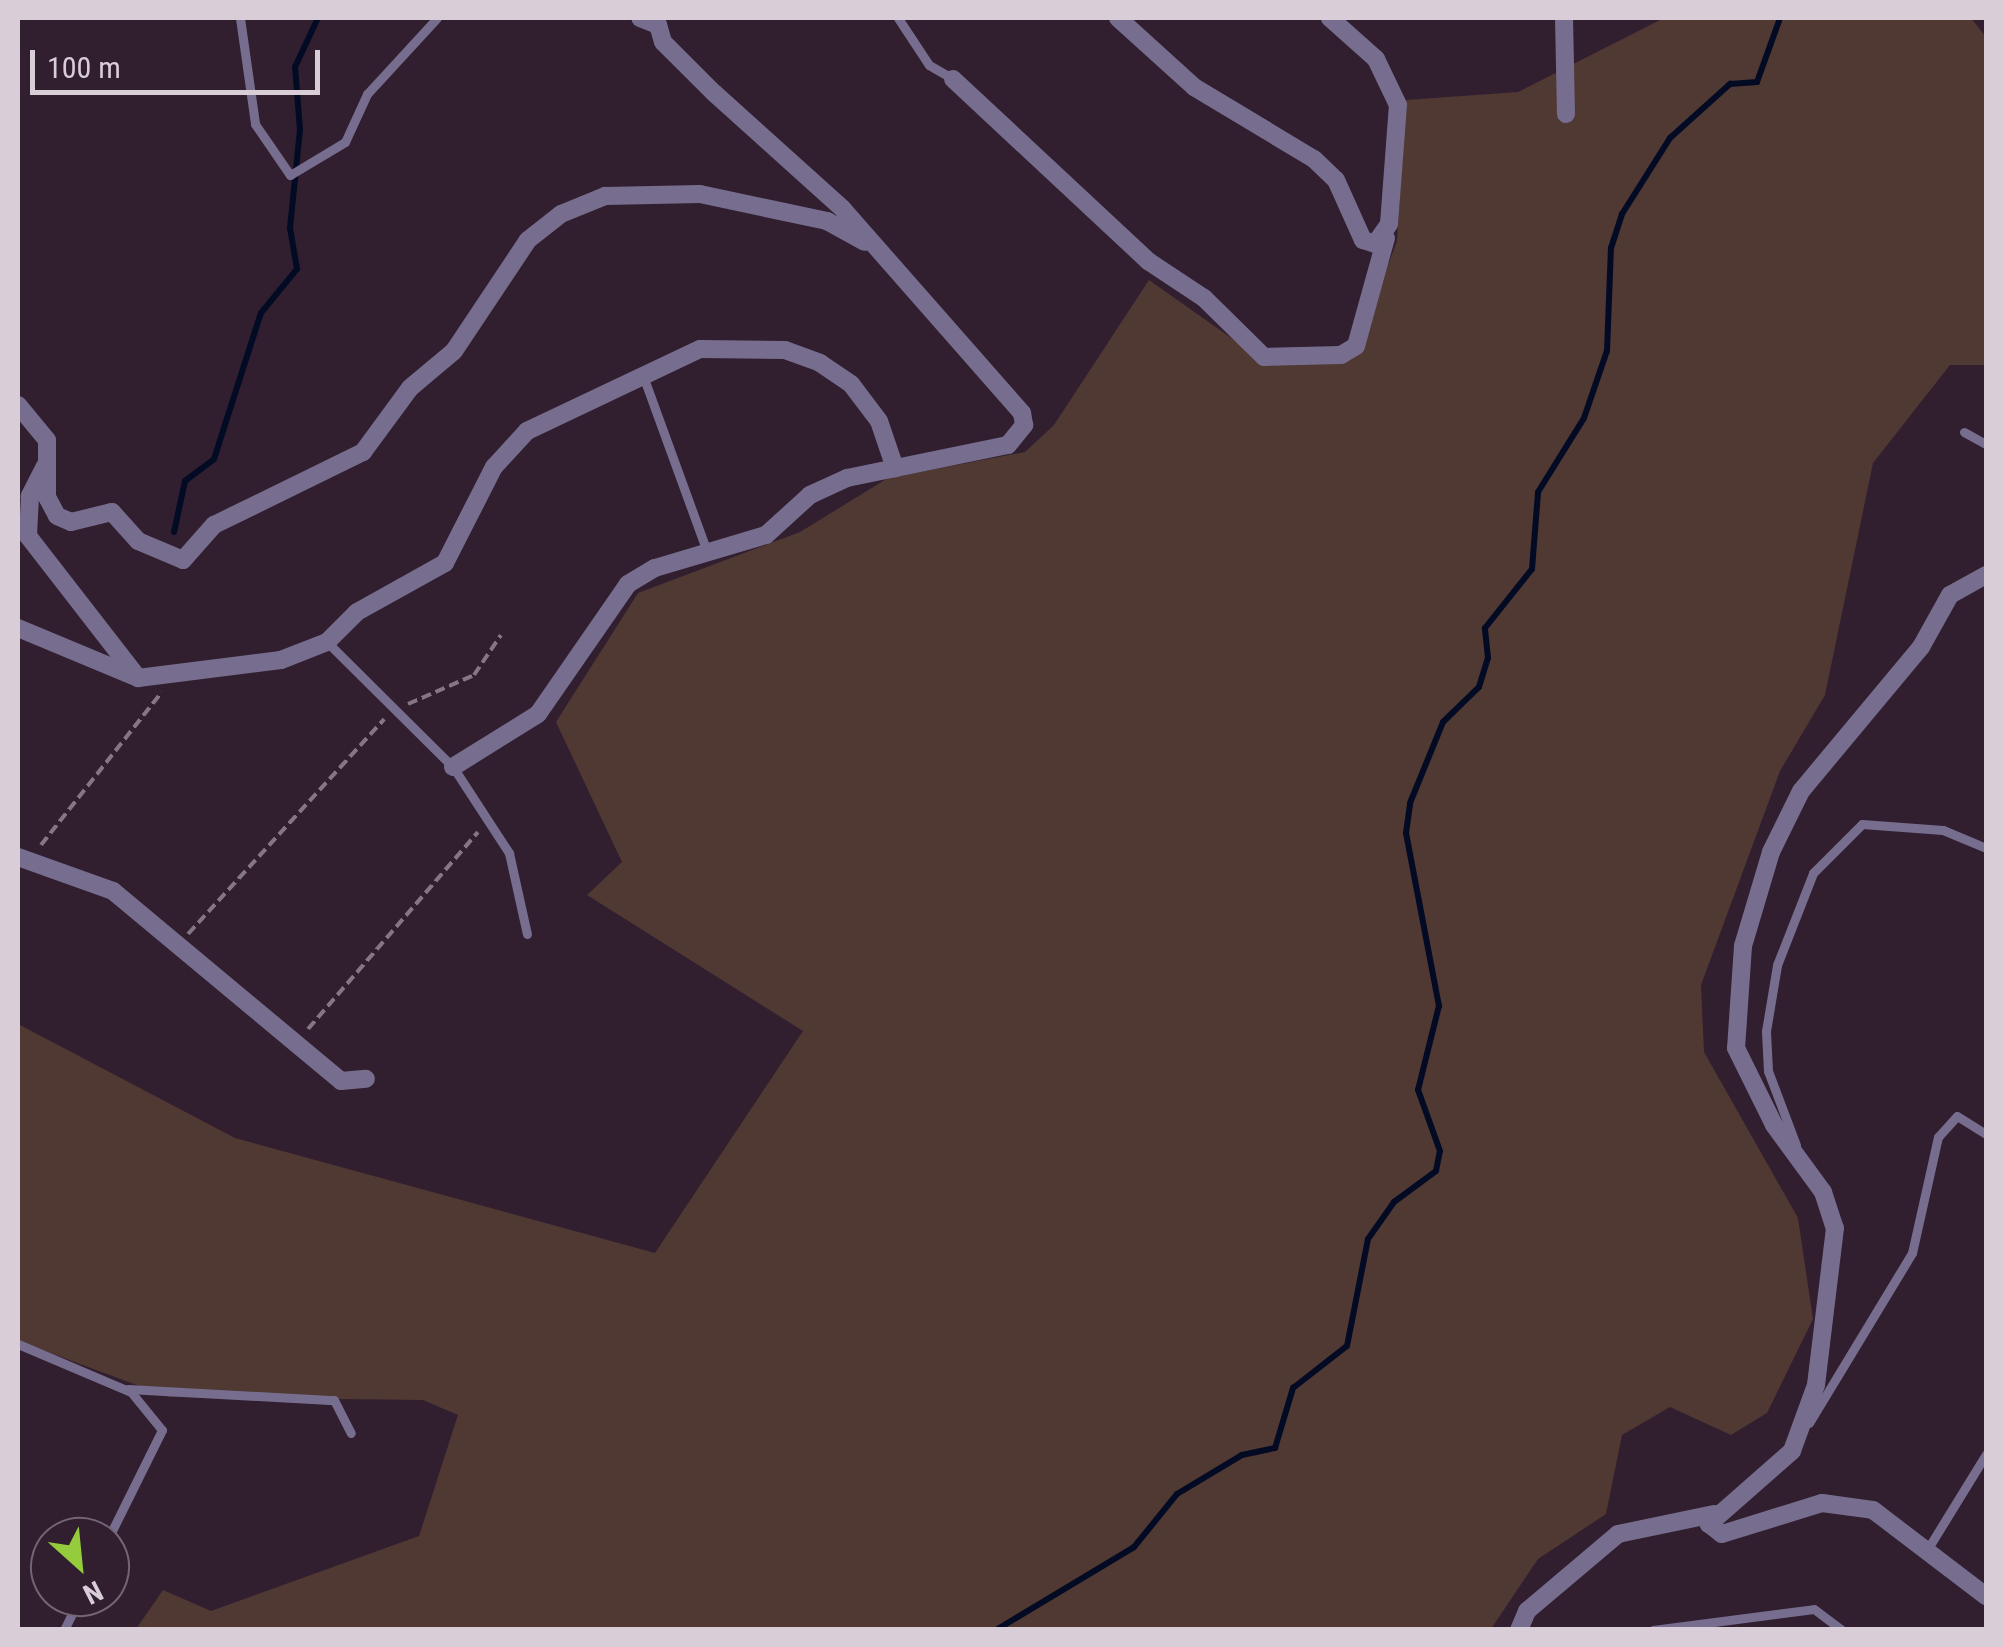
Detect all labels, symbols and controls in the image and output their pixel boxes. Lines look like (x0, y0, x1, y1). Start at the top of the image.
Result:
scale bar (35, 30, 325, 92)
text: 100 m (47, 50, 121, 85)
north arrow (30, 1517, 130, 1617)
text: N (78, 1574, 108, 1611)

